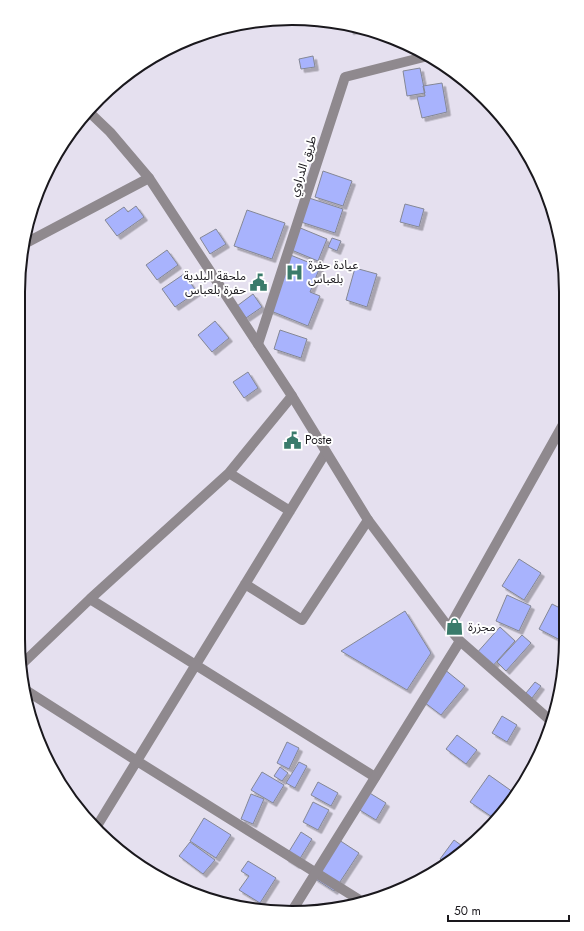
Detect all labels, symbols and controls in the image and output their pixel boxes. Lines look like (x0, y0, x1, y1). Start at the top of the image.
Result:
street label: طريق الدراوي (285, 133, 322, 199)
place label: عيادة حفرة بلعباس (308, 256, 358, 288)
hospital icon: عيادة حفرة بلعباس (285, 262, 305, 282)
place label: ملحقة البلدية حفرة بلعباس (184, 267, 246, 299)
public building icon: ملحقة البلدية حفرة بلعباس (249, 273, 269, 293)
public building icon: Poste (282, 430, 302, 450)
place label: Poste (305, 431, 332, 449)
shop icon: مجزرة (445, 617, 465, 637)
place label: مجزرة (468, 618, 495, 636)
scale bar (448, 897, 569, 923)
text: 50 m (454, 902, 481, 920)

